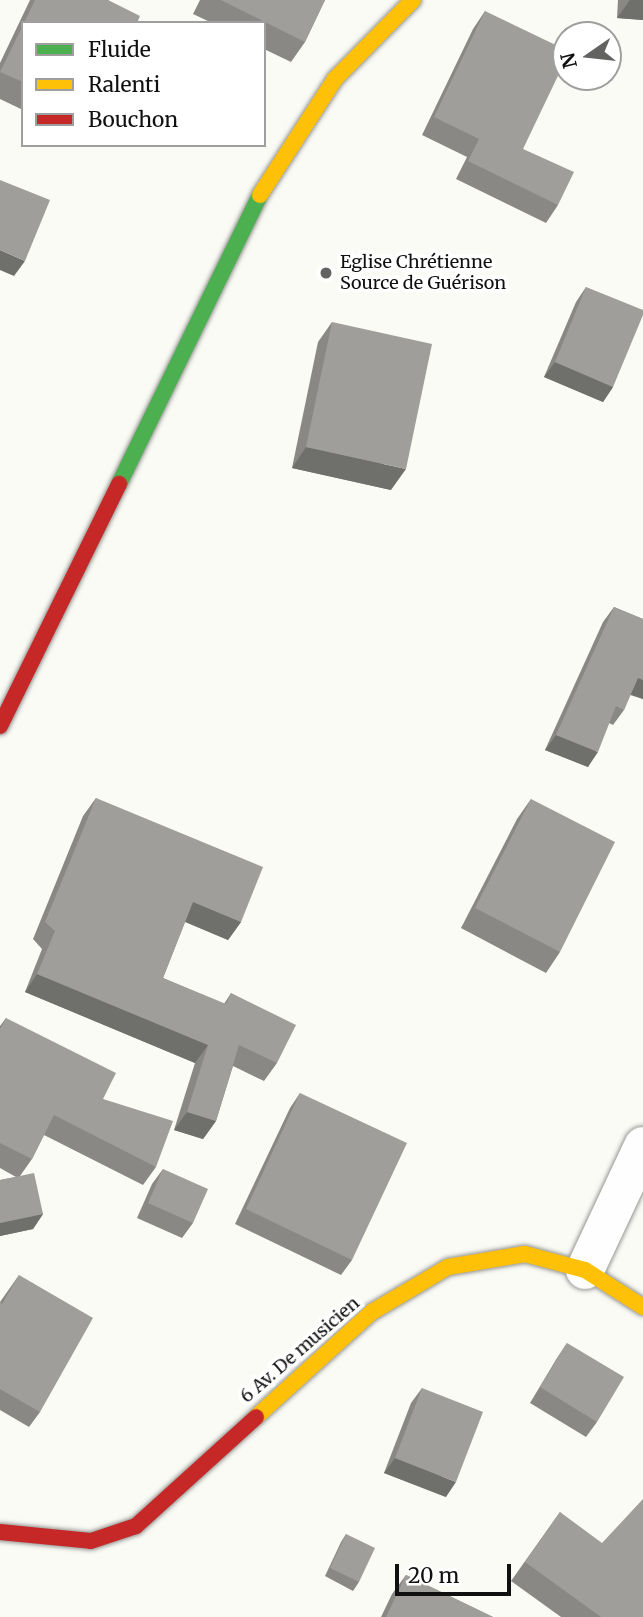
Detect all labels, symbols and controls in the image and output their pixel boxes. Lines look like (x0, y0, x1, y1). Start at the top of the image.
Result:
legend (21, 21, 266, 147)
north arrow (552, 21, 622, 91)
text: Fluide (88, 36, 151, 63)
text: N (555, 50, 582, 71)
text: Ralenti (88, 71, 160, 98)
text: Bouchon (88, 106, 178, 133)
place label: Eglise Chrétienne Source de Guérison (340, 252, 506, 294)
marker: Eglise Chrétienne Source de Guérison (318, 265, 334, 281)
street label: 6 Av. De musicien (236, 1292, 364, 1408)
scale bar (398, 1550, 514, 1594)
text: 20 m (408, 1562, 459, 1589)

